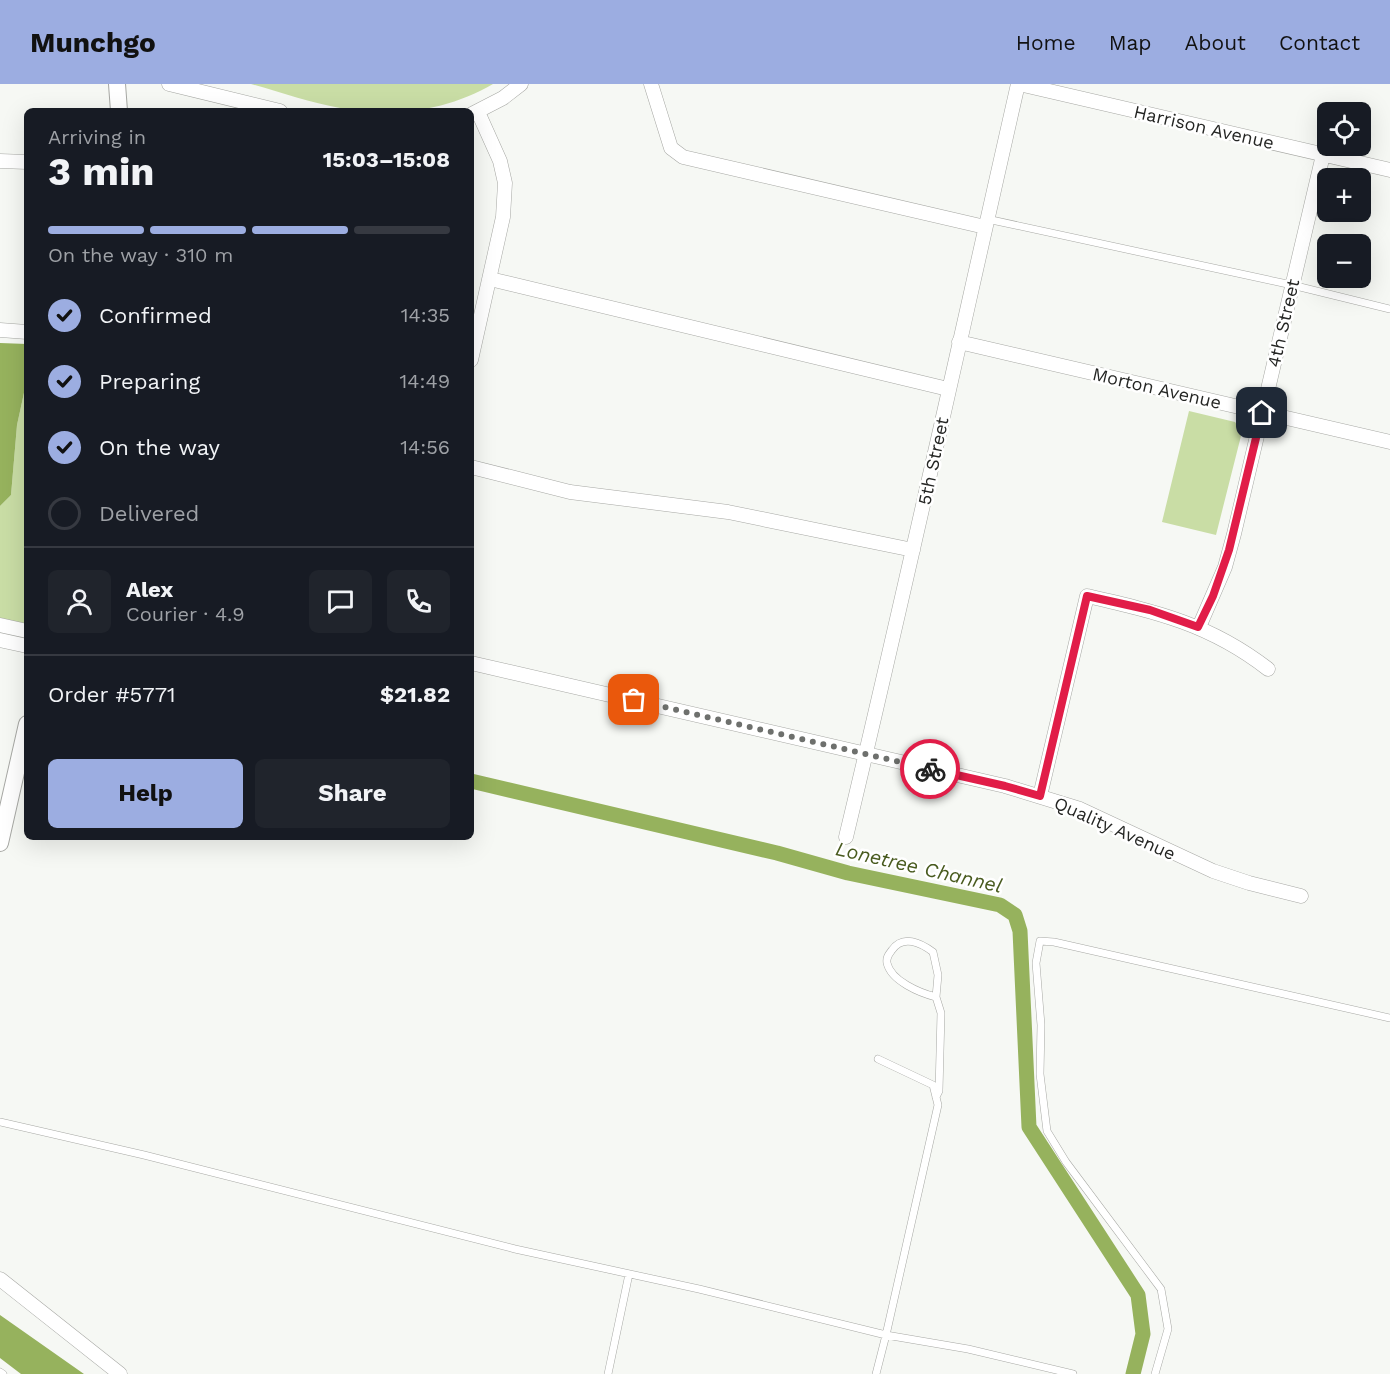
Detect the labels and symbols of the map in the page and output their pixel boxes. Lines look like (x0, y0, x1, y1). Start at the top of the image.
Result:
street label: Harrison Avenue (1132, 101, 1276, 153)
street label: 4th Street (1263, 276, 1303, 369)
street label: Morton Avenue (1091, 363, 1223, 413)
pin (1236, 387, 1287, 438)
street label: 5th Street (913, 415, 953, 507)
pin (608, 674, 659, 725)
courier (900, 739, 960, 799)
street label: Quality Avenue (1051, 792, 1179, 864)
water label: Lonetree Channel (833, 836, 1005, 898)

